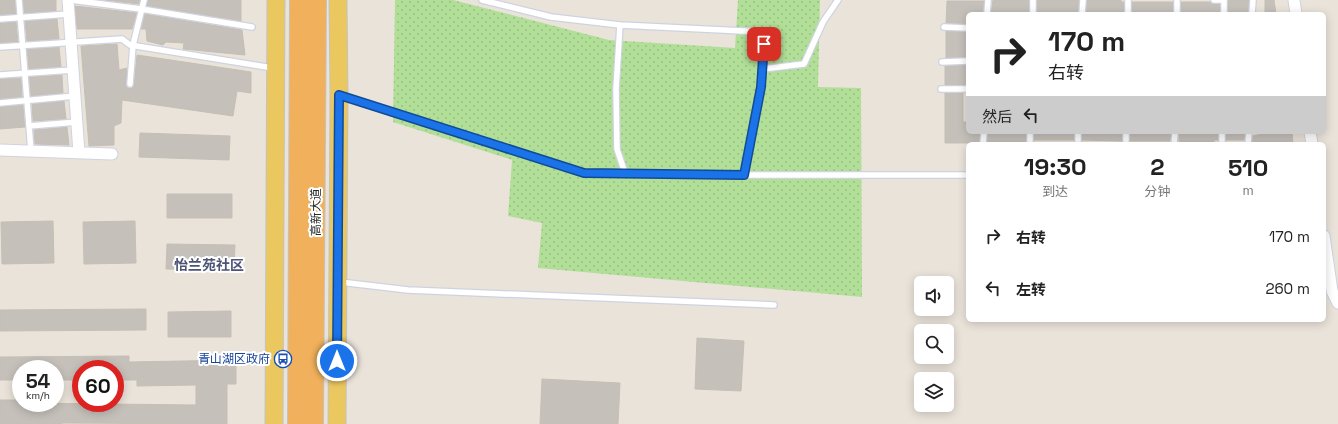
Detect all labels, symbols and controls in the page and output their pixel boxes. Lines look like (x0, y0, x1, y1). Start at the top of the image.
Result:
text: 170 m (1048, 23, 1125, 59)
pin (747, 27, 781, 61)
icon: right (982, 28, 1034, 80)
icon: arrive (753, 33, 775, 55)
text: 右转 (1048, 61, 1084, 84)
icon: left (1020, 104, 1042, 126)
text: 然后 (982, 107, 1012, 126)
text: 19:30 (1024, 151, 1087, 182)
text: 2 (1150, 151, 1164, 182)
text: 510 (1228, 152, 1268, 183)
text: m (1243, 182, 1254, 199)
text: 到达 (1042, 183, 1068, 200)
text: 分钟 (1144, 183, 1170, 200)
street label: 高新大道 (308, 188, 324, 236)
icon: right (982, 225, 1004, 247)
text: 170 m (1269, 227, 1310, 246)
text: 右转 (1016, 228, 1046, 247)
district label: 怡兰苑社区 (174, 256, 244, 274)
map controls (914, 276, 954, 412)
button: sound (914, 276, 954, 316)
icon: left (982, 277, 1004, 299)
text: 260 m (1265, 279, 1310, 298)
text: 左转 (1016, 280, 1046, 299)
button: search (914, 324, 954, 364)
position arrow (316, 340, 358, 382)
bus stop icon: 青山湖区政府 (273, 349, 293, 369)
place label: 青山湖区政府 (198, 351, 270, 367)
speed limit sign: 60 (72, 360, 124, 412)
text: 54 (26, 368, 50, 394)
button: layers (914, 372, 954, 412)
text: km/h (26, 389, 50, 402)

